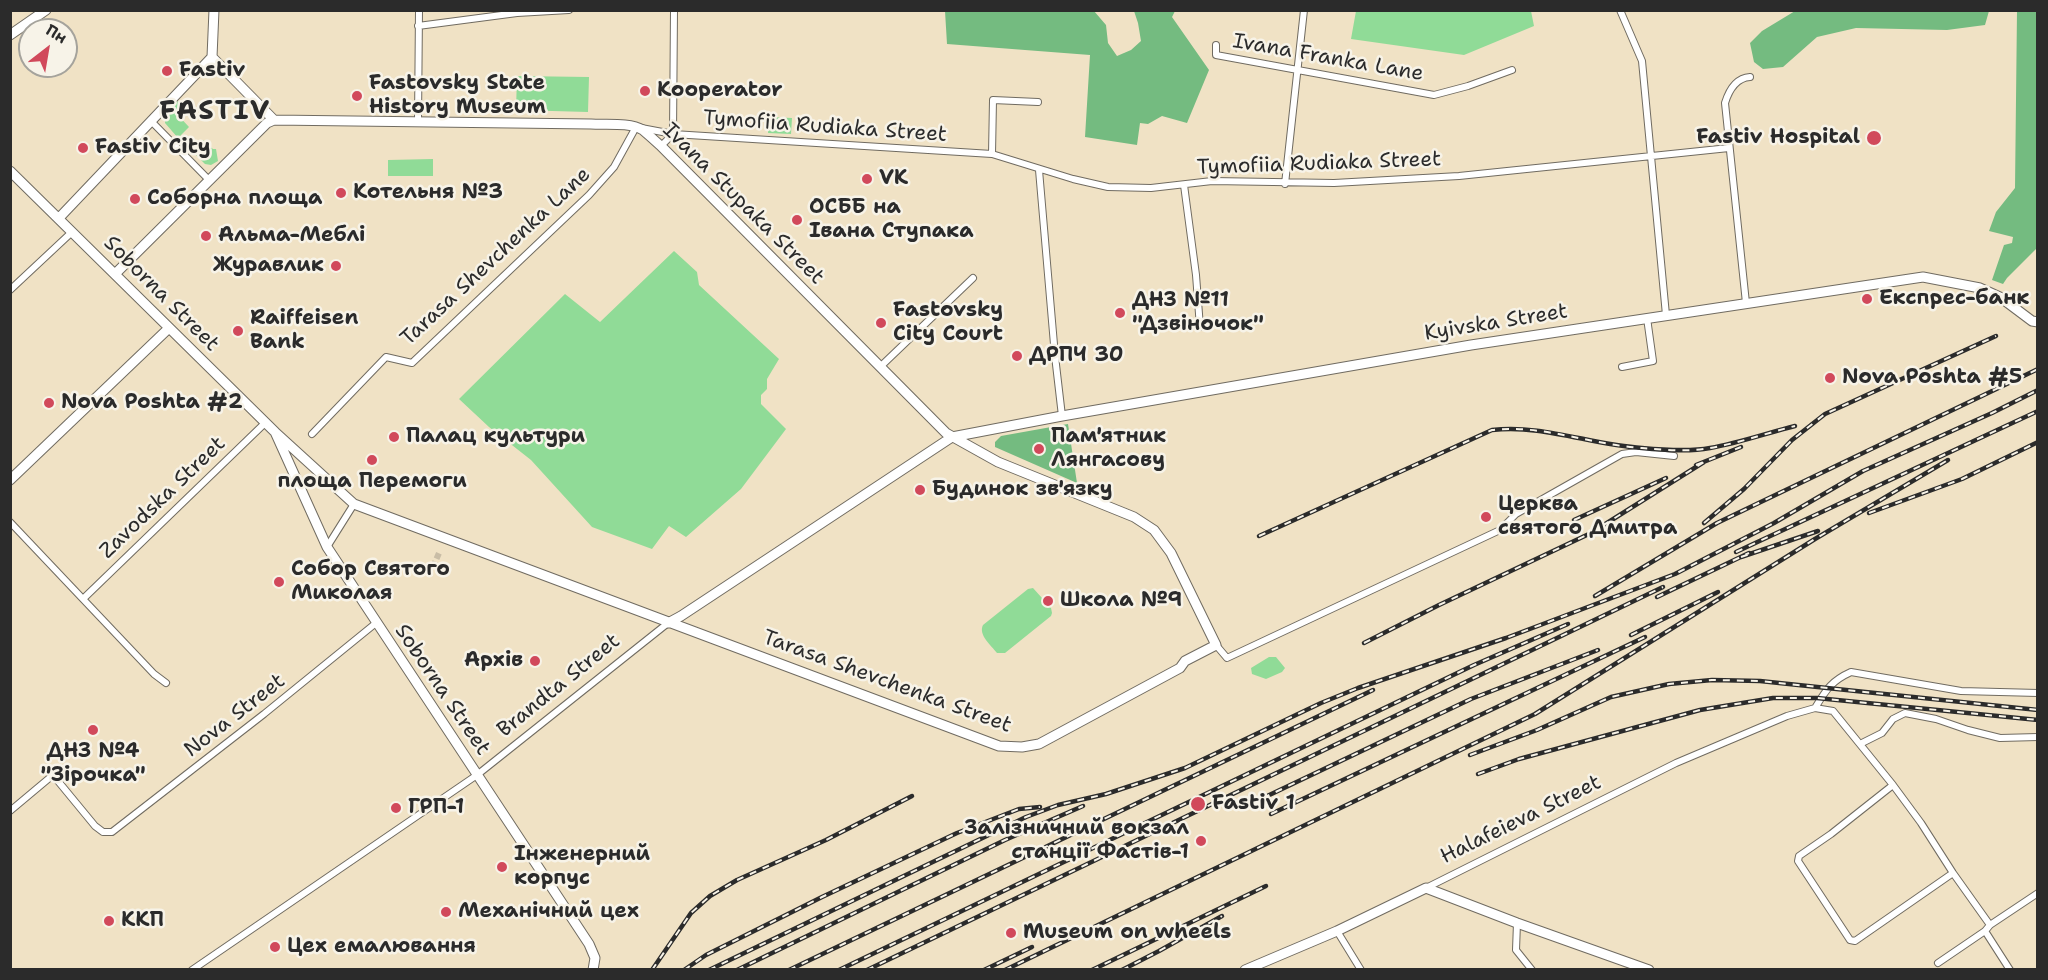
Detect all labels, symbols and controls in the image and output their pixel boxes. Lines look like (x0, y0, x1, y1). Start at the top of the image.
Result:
north arrow (18, 18, 78, 78)
text: Пн (42, 19, 71, 48)
street label: Ivana Franka Lane (1231, 29, 1425, 87)
place label: Fastiv (179, 58, 245, 84)
marker: Fastiv (160, 64, 174, 78)
place label: Fastovsky State History Museum (369, 71, 546, 121)
place label: Kooperator (657, 78, 783, 104)
marker: Kooperator (638, 84, 652, 98)
marker: Fastovsky State History Museum (350, 89, 364, 103)
district label: FASTIV (160, 96, 270, 128)
street label: Tymofiia Rudiaka Street (702, 106, 948, 148)
street label: Ivana Stupaka Street (657, 118, 829, 290)
place label: Fastiv Hospital (1696, 125, 1860, 151)
marker: Fastiv Hospital (1865, 129, 1883, 147)
place label: Fastiv City (95, 135, 211, 161)
marker: Fastiv City (76, 141, 90, 155)
street label: Tymofiia Rudiaka Street (1196, 147, 1442, 181)
street label: Tarasa Shevchenka Lane (396, 162, 596, 352)
place label: VK (879, 166, 908, 192)
marker: VK (860, 172, 874, 186)
place label: Котельня №3 (353, 180, 503, 206)
place label: Соборна площа (147, 186, 322, 212)
marker: Котельня №3 (334, 186, 348, 200)
marker: Соборна площа (128, 192, 142, 206)
place label: ОСББ на Івана Ступака (809, 195, 974, 245)
marker: ОСББ на Івана Ступака (790, 213, 804, 227)
place label: Альма-Меблі (218, 223, 366, 249)
marker: Альма-Меблі (199, 229, 213, 243)
street label: Soborna Street (98, 231, 224, 357)
place label: Журавлик (213, 253, 324, 279)
marker: Журавлик (329, 259, 343, 273)
place label: Експрес-банк (1879, 286, 2030, 312)
place label: ДНЗ №11 "Дзвіночок" (1132, 288, 1264, 338)
marker: Експрес-банк (1860, 292, 1874, 306)
place label: Fastovsky City Court (893, 298, 1003, 348)
street label: Kyivska Street (1423, 299, 1569, 347)
place label: Raiffeisen Bank (250, 306, 358, 356)
marker: ДНЗ №11 "Дзвіночок" (1113, 306, 1127, 320)
marker: Fastovsky City Court (874, 316, 888, 330)
marker: Raiffeisen Bank (231, 324, 245, 338)
place label: ДРПЧ 30 (1029, 343, 1124, 369)
marker: ДРПЧ 30 (1010, 349, 1024, 363)
place label: Nova Poshta #5 (1842, 365, 2022, 391)
marker: Nova Poshta #5 (1823, 371, 1837, 385)
place label: Nova Poshta #2 (61, 390, 243, 416)
marker: Nova Poshta #2 (42, 396, 56, 410)
place label: Палац культури (406, 424, 585, 450)
place label: Пам'ятник Лянгасову (1051, 424, 1166, 474)
marker: Палац культури (387, 430, 401, 444)
street label: Zavodska Street (95, 432, 231, 564)
marker: Пам'ятник Лянгасову (1032, 442, 1046, 456)
marker: площа Перемоги (365, 453, 379, 467)
place label: площа Перемоги (277, 469, 467, 495)
place label: Будинок зв'язку (932, 477, 1112, 503)
marker: Будинок зв'язку (913, 483, 927, 497)
place label: Церква святого Дмитра (1498, 492, 1677, 542)
marker: Церква святого Дмитра (1479, 510, 1493, 524)
place label: Собор Святого Миколая (291, 557, 450, 607)
marker: Собор Святого Миколая (272, 575, 286, 589)
place label: Школа №9 (1060, 588, 1182, 614)
marker: Школа №9 (1041, 594, 1055, 608)
street label: Soborna Street (389, 620, 495, 760)
street label: Tarasa Shevchenka Street (759, 625, 1015, 739)
street label: Brandta Street (493, 629, 625, 743)
place label: Архів (464, 648, 523, 674)
marker: Архів (528, 654, 542, 668)
street label: Nova Street (180, 669, 290, 763)
marker: ДНЗ №4 "Зірочка" (86, 723, 100, 737)
place label: ДНЗ №4 "Зірочка" (40, 739, 146, 789)
street label: Halafeieva Street (1437, 770, 1605, 870)
place label: Fastiv 1 (1212, 791, 1295, 817)
place label: ГРП-1 (408, 795, 464, 821)
marker: Fastiv 1 (1189, 795, 1207, 813)
marker: ГРП-1 (389, 801, 403, 815)
place label: Залізничний вокзал станції Фастів-1 (965, 816, 1189, 866)
marker: Залізничний вокзал станції Фастів-1 (1194, 834, 1208, 848)
place label: Інженерний корпус (514, 842, 650, 892)
marker: Інженерний корпус (495, 860, 509, 874)
place label: Механічний цех (458, 899, 639, 925)
marker: Механічний цех (439, 905, 453, 919)
place label: ККП (121, 908, 164, 934)
marker: ККП (102, 914, 116, 928)
place label: Museum on wheels (1023, 920, 1231, 946)
marker: Museum on wheels (1004, 926, 1018, 940)
place label: Цех емалювання (287, 934, 476, 960)
marker: Цех емалювання (268, 940, 282, 954)

